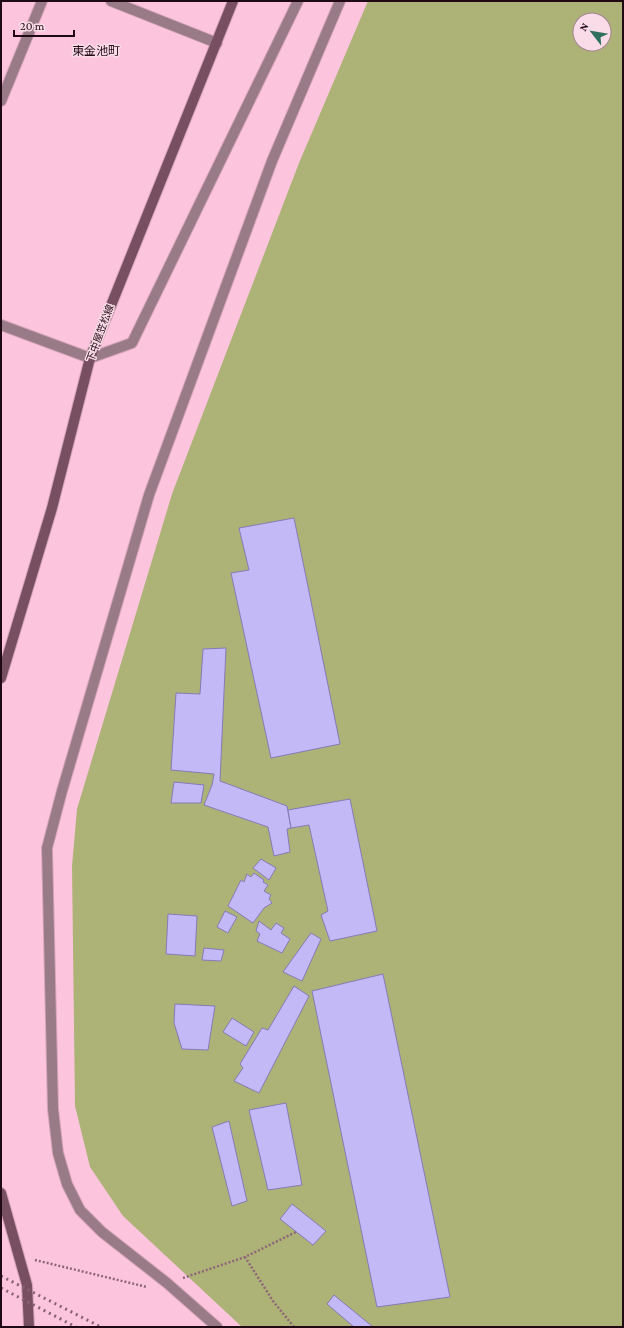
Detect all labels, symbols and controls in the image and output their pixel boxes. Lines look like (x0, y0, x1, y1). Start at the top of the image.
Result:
scale bar (14, 12, 74, 38)
north arrow (572, 12, 612, 52)
text: 20 m (20, 19, 45, 33)
text: N (576, 20, 591, 33)
district label: 東金池町 (72, 44, 120, 58)
street label: 下中屋笠松線 (85, 303, 115, 363)

